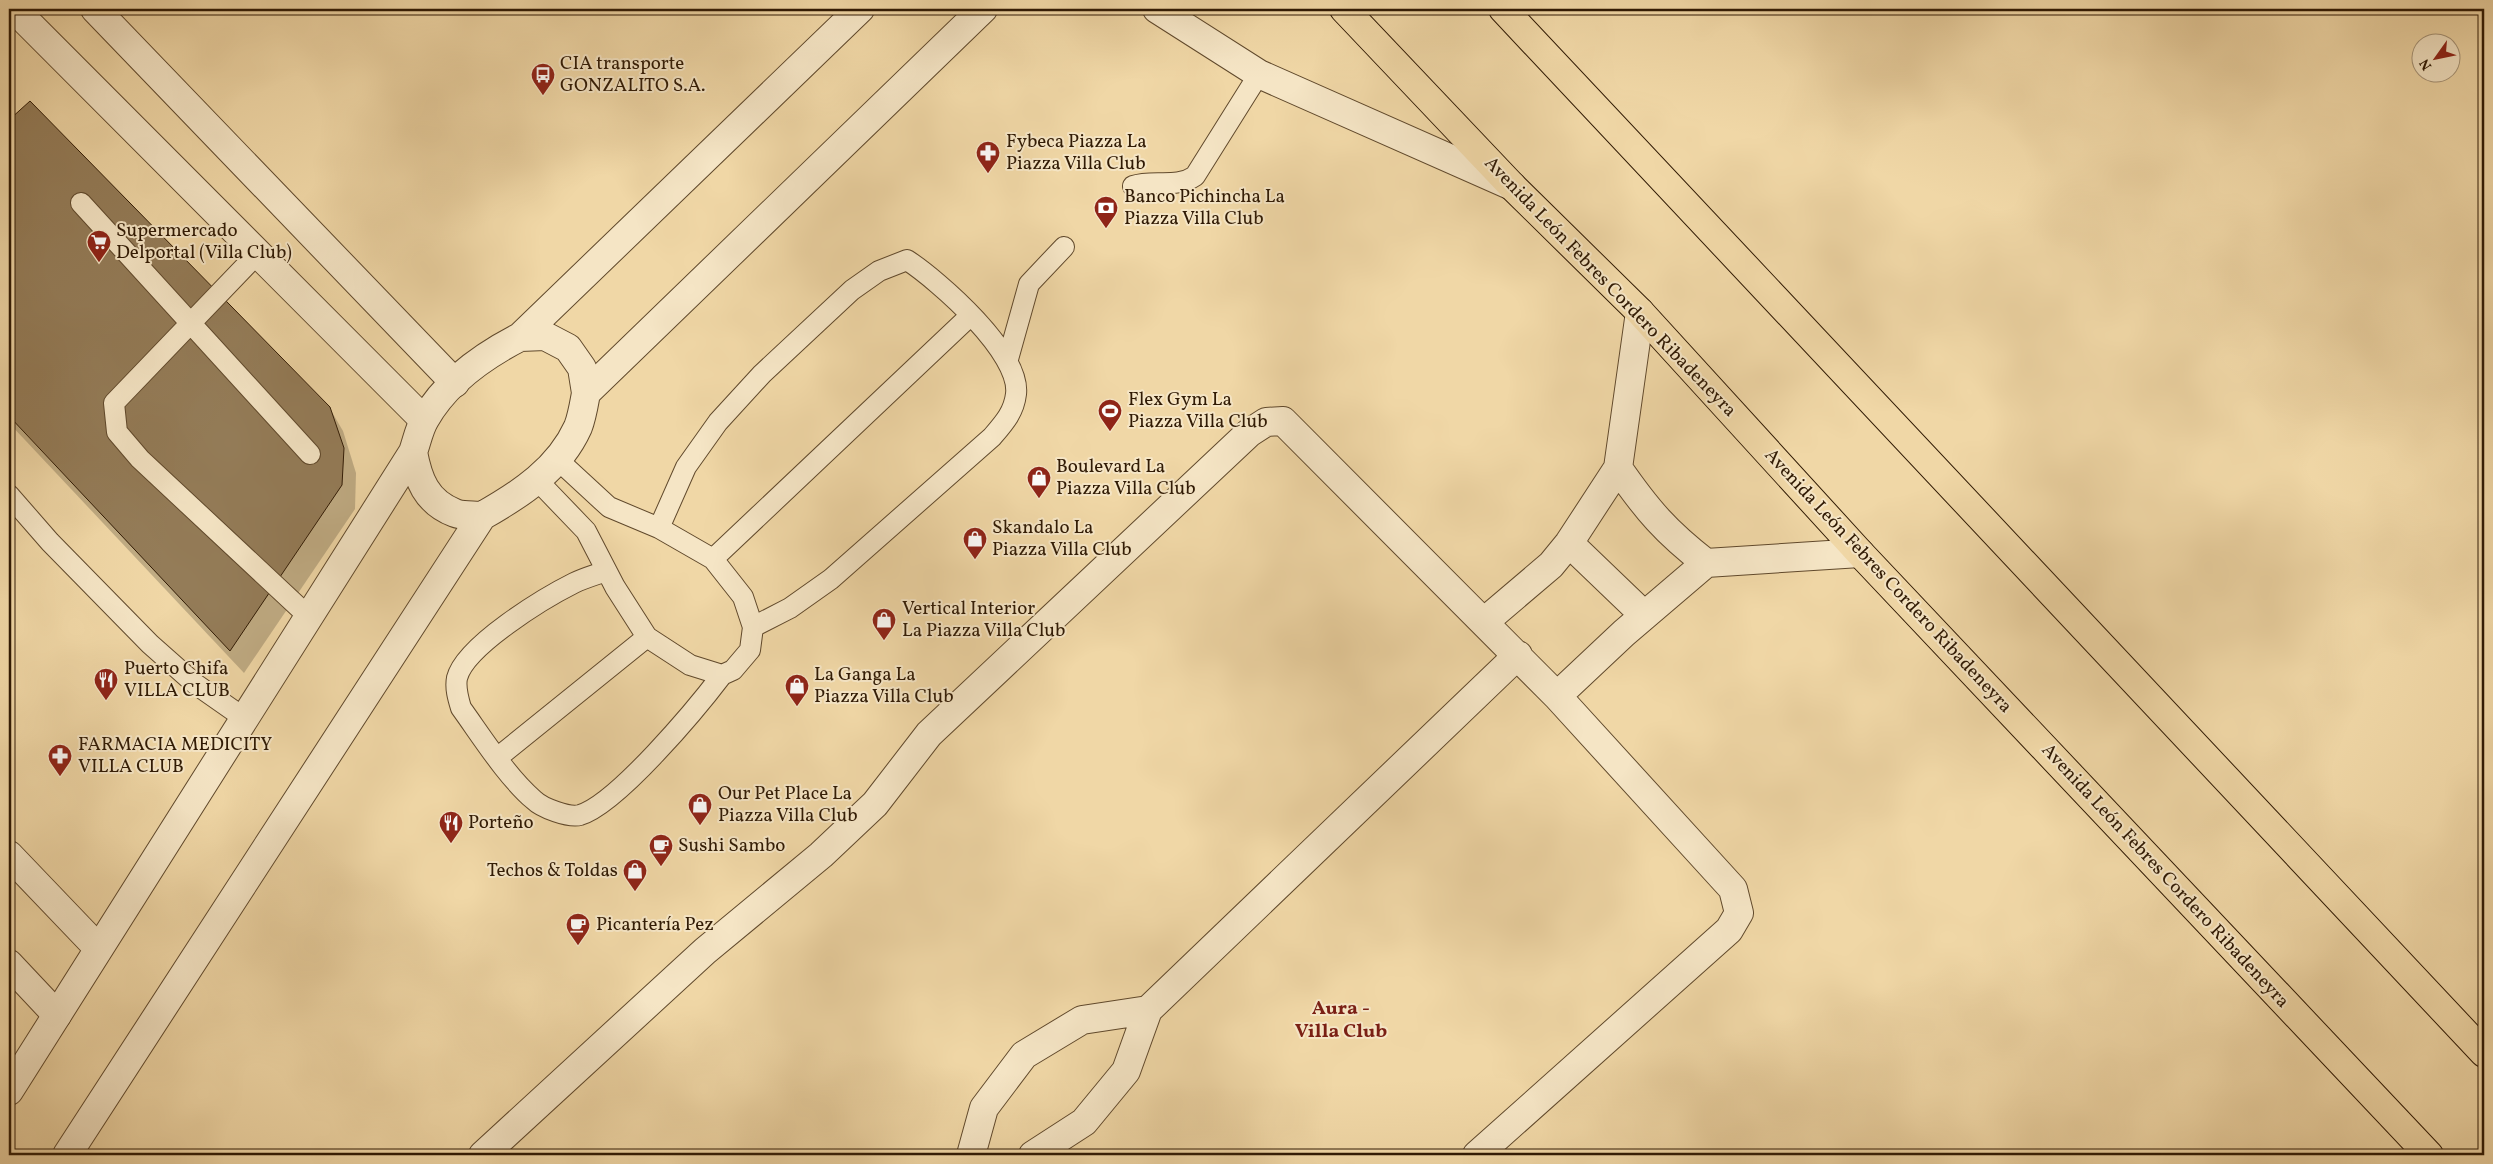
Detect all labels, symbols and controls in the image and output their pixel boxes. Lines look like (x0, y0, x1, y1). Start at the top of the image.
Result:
north arrow (2410, 32, 2460, 82)
place label: CIA transporte GONZALITO S.A. (560, 51, 706, 99)
text: N (2416, 55, 2437, 74)
bus stop icon: CIA transporte GONZALITO S.A. (530, 62, 556, 96)
place label: Fybeca Piazza La Piazza Villa Club (1006, 129, 1147, 177)
pharmacy icon: Fybeca Piazza La Piazza Villa Club (975, 140, 1001, 174)
street label: Avenida León Febres Cordero Ribadeneyra (1478, 151, 1742, 423)
place label: Banco Pichincha La Piazza Villa Club (1124, 184, 1285, 232)
bank icon: Banco Pichincha La Piazza Villa Club (1093, 195, 1119, 229)
place label: Supermercado Delportal (Villa Club) (116, 218, 292, 266)
supermarket icon: Supermercado Delportal (Villa Club) (86, 229, 112, 263)
place label: Flex Gym La Piazza Villa Club (1128, 387, 1268, 435)
sports icon: Flex Gym La Piazza Villa Club (1097, 398, 1123, 432)
street label: Avenida León Febres Cordero Ribadeneyra (1758, 443, 2018, 719)
place label: Boulevard La Piazza Villa Club (1056, 454, 1196, 502)
shop icon: Boulevard La Piazza Villa Club (1026, 465, 1052, 499)
place label: Skandalo La Piazza Villa Club (992, 515, 1132, 563)
shop icon: Skandalo La Piazza Villa Club (962, 526, 988, 560)
place label: Vertical Interior La Piazza Villa Club (902, 596, 1065, 644)
shop icon: Vertical Interior La Piazza Villa Club (871, 607, 897, 641)
place label: Puerto Chifa VILLA CLUB (124, 656, 230, 704)
place label: La Ganga La Piazza Villa Club (814, 662, 954, 710)
restaurant icon: Puerto Chifa VILLA CLUB (93, 667, 119, 701)
shop icon: La Ganga La Piazza Villa Club (784, 673, 810, 707)
place label: FARMACIA MEDICITY VILLA CLUB (78, 732, 272, 780)
street label: Avenida León Febres Cordero Ribadeneyra (2035, 738, 2295, 1014)
pharmacy icon: FARMACIA MEDICITY VILLA CLUB (47, 743, 73, 777)
place label: Our Pet Place La Piazza Villa Club (718, 781, 858, 829)
shop icon: Our Pet Place La Piazza Villa Club (687, 792, 713, 826)
restaurant icon: Porteño (438, 810, 464, 844)
place label: Porteño (468, 810, 534, 836)
cafe icon: Sushi Sambo (648, 833, 674, 867)
place label: Sushi Sambo (678, 833, 785, 859)
place label: Techos & Toldas (487, 858, 618, 884)
shop icon: Techos & Toldas (622, 858, 648, 892)
cafe icon: Picantería Pez (565, 912, 591, 946)
place label: Picantería Pez (596, 912, 714, 938)
district label: Aura - Villa Club (1295, 995, 1387, 1046)

